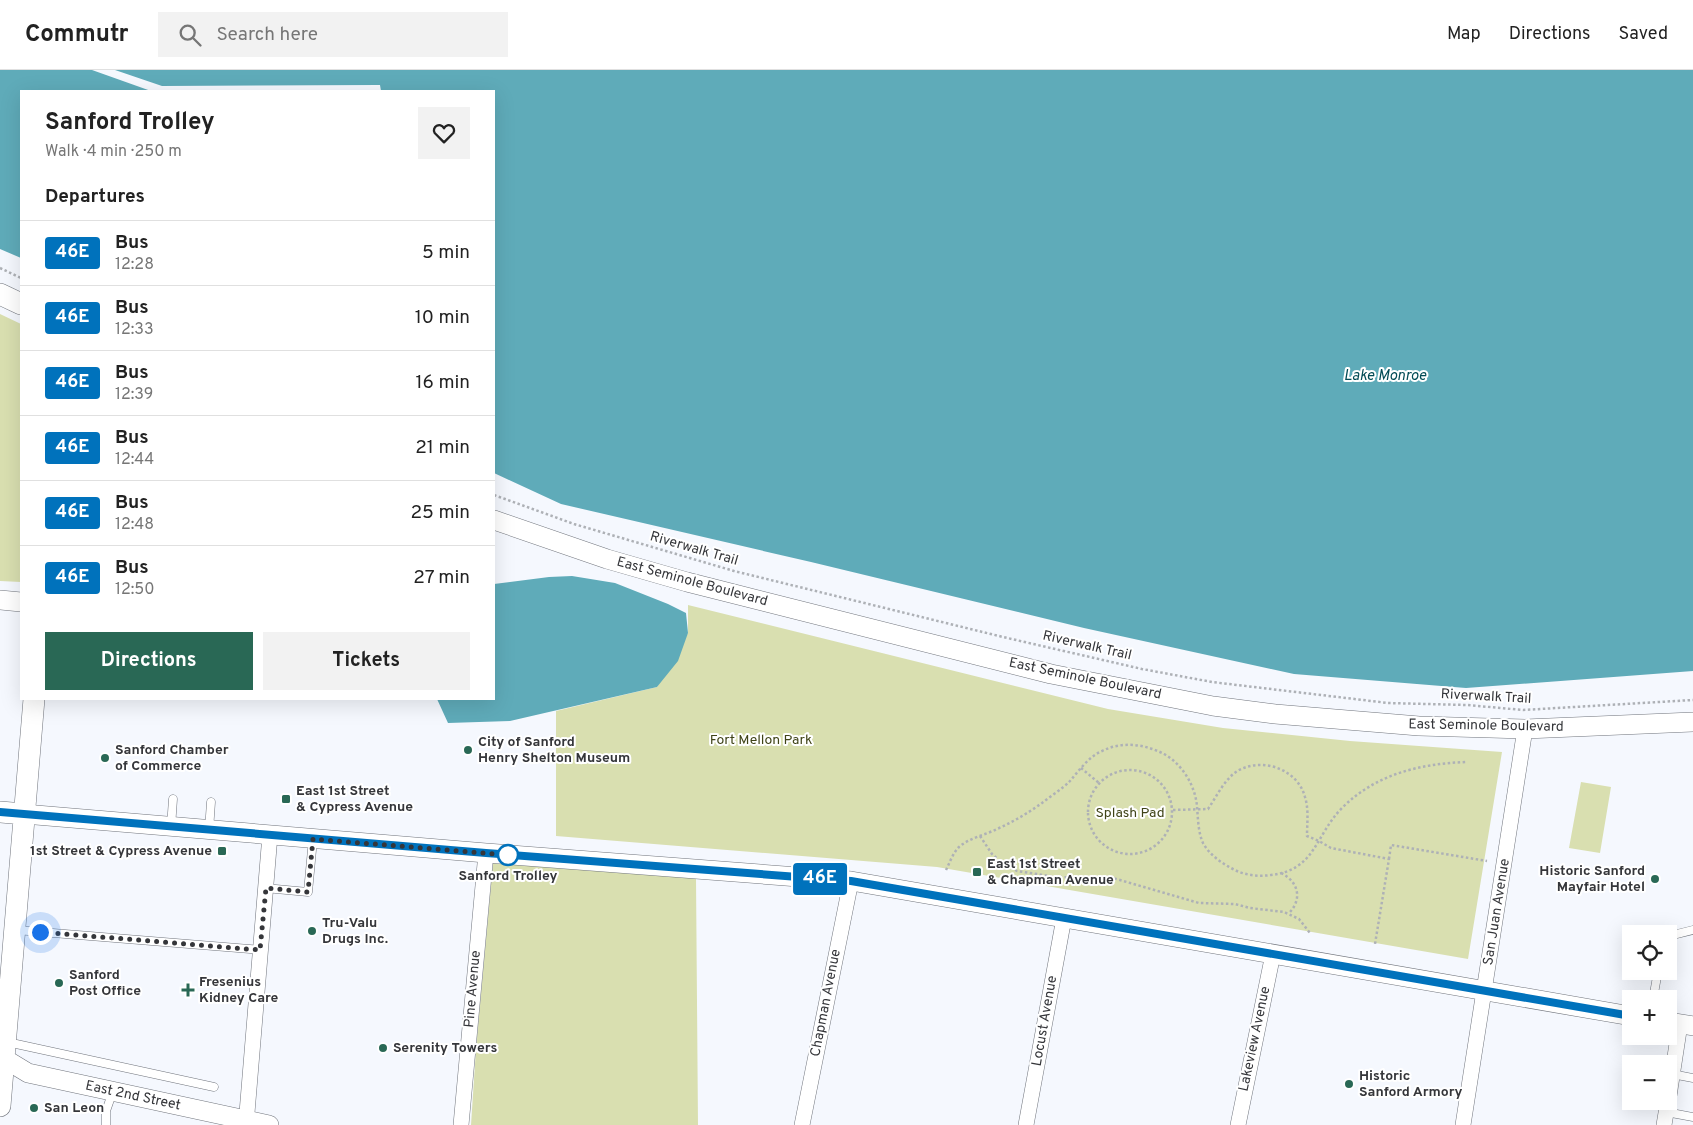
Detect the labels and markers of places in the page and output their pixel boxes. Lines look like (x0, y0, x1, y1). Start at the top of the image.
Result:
place label: City of Sanford Henry Shelton Museum (478, 734, 630, 767)
place label: Sanford Chamber of Commerce (115, 742, 229, 775)
marker: City of Sanford Henry Shelton Museum (462, 744, 474, 756)
marker: Sanford Chamber of Commerce (99, 752, 111, 764)
place label: East 1st Street & Cypress Avenue (296, 783, 413, 816)
marker: East 1st Street & Cypress Avenue (280, 793, 292, 805)
place label: 1st Street & Cypress Avenue (30, 843, 212, 860)
marker: Sanford Trolley (497, 844, 519, 866)
marker: 1st Street & Cypress Avenue (216, 845, 228, 857)
place label: East 1st Street & Chapman Avenue (987, 856, 1114, 889)
place label: Historic Sanford Mayfair Hotel (1539, 863, 1645, 896)
marker: East 1st Street & Chapman Avenue (971, 866, 983, 878)
place label: Sanford Trolley (459, 868, 558, 885)
marker: Historic Sanford Mayfair Hotel (1649, 873, 1661, 885)
place label: Tru-Valu Drugs Inc. (322, 915, 388, 948)
marker: Tru-Valu Drugs Inc. (306, 925, 318, 937)
place label: Sanford Post Office (69, 967, 141, 1000)
place label: Fresenius Kidney Care (199, 974, 279, 1007)
marker: Sanford Post Office (53, 977, 65, 989)
marker: Fresenius Kidney Care (181, 983, 195, 997)
place label: Serenity Towers (393, 1040, 497, 1057)
marker: Serenity Towers (377, 1042, 389, 1054)
place label: Historic Sanford Armory (1359, 1068, 1463, 1101)
marker: Historic Sanford Armory (1343, 1078, 1355, 1090)
place label: San Leon (44, 1100, 104, 1117)
marker: San Leon (28, 1102, 40, 1114)

